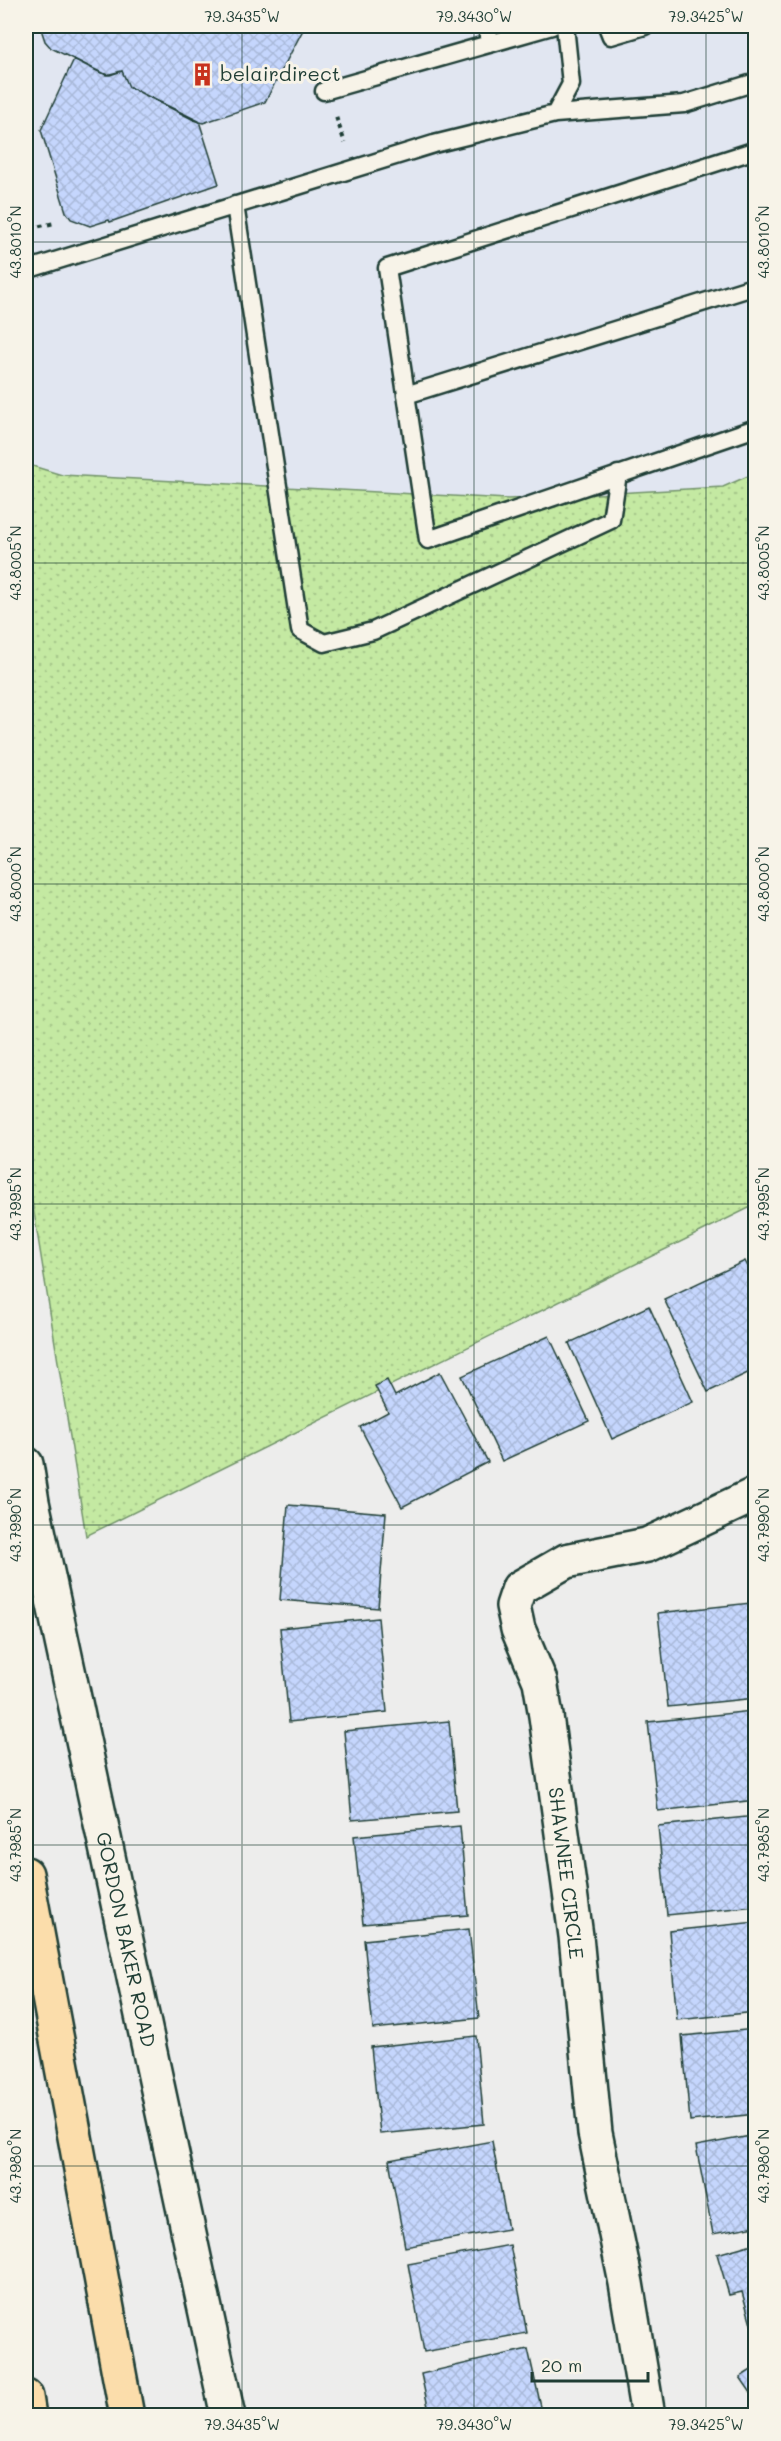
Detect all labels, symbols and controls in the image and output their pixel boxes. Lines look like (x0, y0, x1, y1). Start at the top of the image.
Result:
text: 79.3435°W (204, 6, 280, 26)
text: 79.3430°W (436, 6, 512, 26)
text: 79.3425°W (668, 6, 744, 26)
place label: belairdirect (220, 60, 341, 86)
building icon: belairdirect (189, 61, 215, 87)
text: 43.8010°N (5, 205, 25, 279)
text: 43.8010°N (753, 205, 773, 279)
text: 43.8005°N (5, 525, 25, 601)
text: 43.8005°N (753, 525, 773, 601)
text: 43.8000°N (5, 846, 25, 922)
text: 43.8000°N (753, 846, 773, 922)
text: 43.7995°N (5, 1167, 25, 1241)
text: 43.7995°N (753, 1167, 773, 1241)
text: 43.7990°N (5, 1488, 25, 1562)
text: 43.7990°N (753, 1488, 773, 1562)
street label: SHAWNEE CIRCLE (544, 1785, 590, 1960)
text: 43.7985°N (5, 1808, 25, 1882)
text: 43.7985°N (753, 1808, 773, 1882)
street label: GORDON BAKER ROAD (91, 1829, 163, 2049)
text: 43.7980°N (5, 2129, 25, 2203)
text: 43.7980°N (753, 2129, 773, 2203)
scale bar (532, 2345, 648, 2383)
text: 20 m (541, 2353, 582, 2377)
text: 79.3435°W (204, 2414, 280, 2434)
text: 79.3430°W (436, 2414, 512, 2434)
text: 79.3425°W (668, 2414, 744, 2434)

